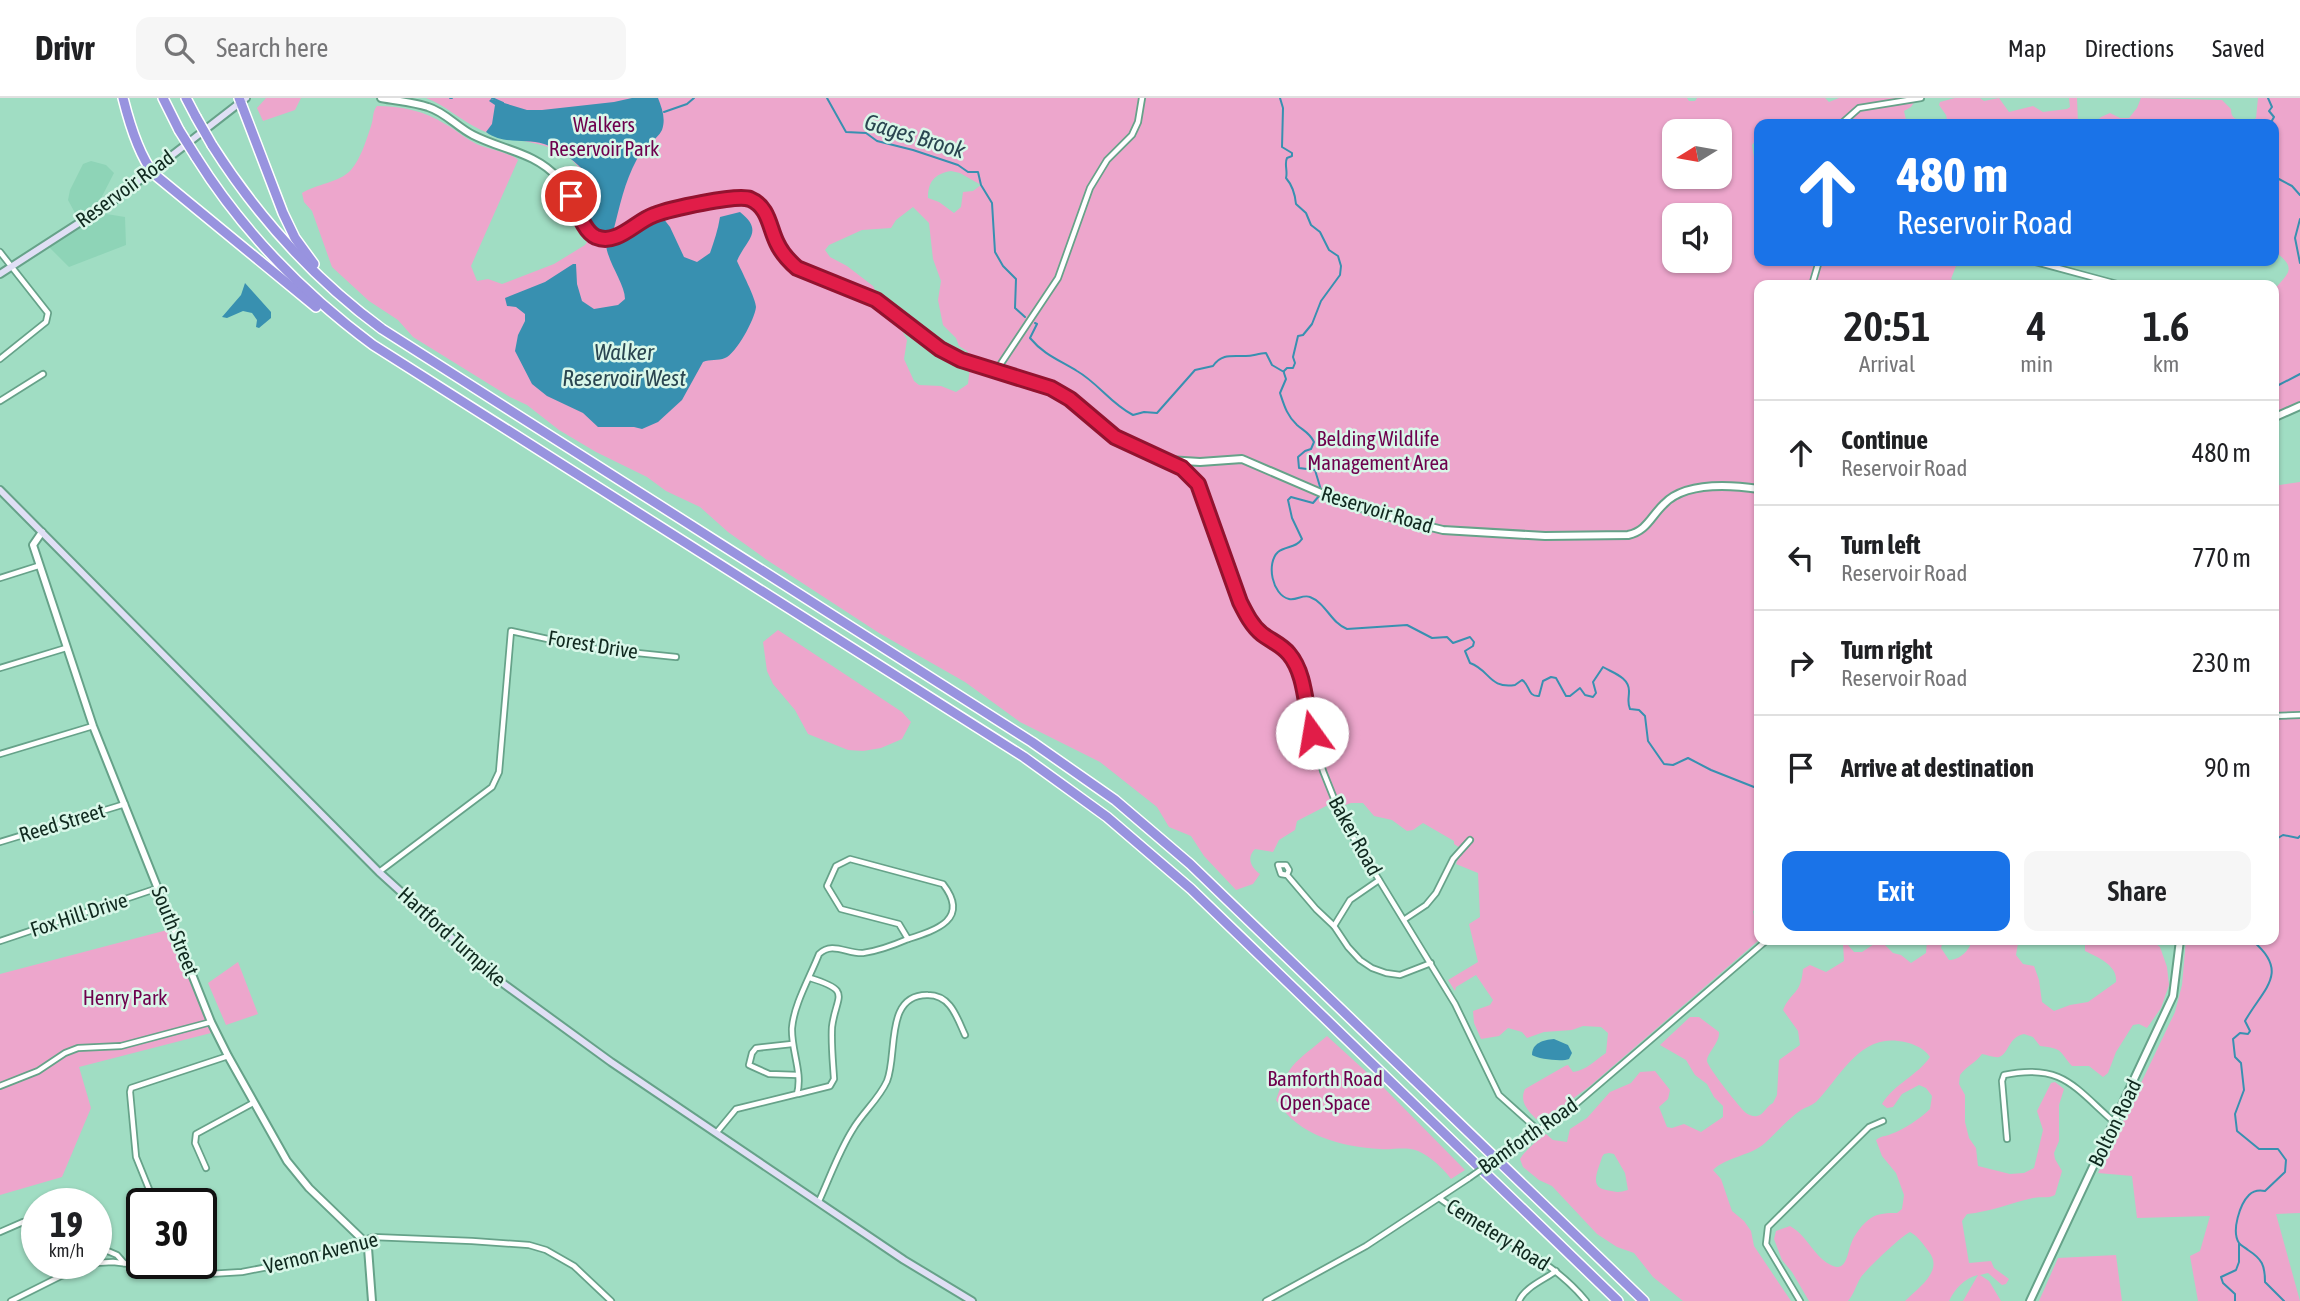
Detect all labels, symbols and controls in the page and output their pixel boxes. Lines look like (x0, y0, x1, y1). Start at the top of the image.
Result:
search box (136, 17, 626, 80)
text: Drivr (35, 29, 94, 67)
icon: search (160, 29, 198, 67)
text: Search here (216, 33, 328, 63)
text: Map (2008, 35, 2046, 62)
text: Directions (2084, 35, 2174, 62)
text: Saved (2212, 35, 2265, 62)
water label: Gages Brook (862, 108, 969, 164)
park label: Walkers Reservoir Park (549, 112, 659, 160)
north arrow (1662, 119, 1732, 189)
map controls (1662, 119, 1732, 273)
street label: Reservoir Road (71, 145, 178, 232)
text: 480 m (1897, 146, 2008, 202)
icon: ahead (1782, 147, 1873, 238)
pin (541, 166, 601, 226)
icon: arrive (552, 177, 590, 215)
button: sound (1662, 203, 1732, 273)
text: Reservoir Road (1897, 204, 2073, 241)
text: 20:51 (1843, 302, 1931, 350)
text: 4 (2027, 302, 2047, 350)
text: 1.6 (2143, 302, 2190, 350)
water label: Walker Reservoir West (562, 339, 686, 391)
text: Arrival (1859, 351, 1915, 377)
text: min (2020, 351, 2053, 377)
text: km (2153, 351, 2179, 377)
text: Continue (1841, 425, 1928, 455)
park label: Belding Wildlife Management Area (1307, 426, 1449, 474)
icon: ahead (1782, 434, 1820, 472)
text: 480 m (2192, 438, 2251, 468)
text: Reservoir Road (1841, 455, 1967, 481)
street label: Reservoir Road (1319, 481, 1436, 537)
text: Turn left (1841, 530, 1921, 560)
icon: left (1782, 539, 1820, 577)
text: 770 m (2192, 543, 2251, 573)
text: Reservoir Road (1841, 560, 1967, 586)
street label: Forest Drive (546, 625, 640, 663)
text: Turn right (1841, 635, 1932, 665)
icon: right (1782, 644, 1820, 682)
text: 230 m (2192, 648, 2251, 678)
text: Reservoir Road (1841, 665, 1967, 691)
position arrow (1275, 696, 1349, 770)
icon: arrive (1782, 749, 1820, 787)
text: Arrive at destination (1841, 753, 2034, 783)
text: 90 m (2204, 753, 2251, 783)
street label: Baker Road (1324, 792, 1388, 879)
street label: Reed Street (16, 798, 107, 846)
button: Exit (1782, 851, 2010, 931)
button: Share (2024, 851, 2251, 931)
street label: Hartford Turnpike (394, 882, 511, 991)
street label: South Street (147, 883, 205, 979)
street label: Fox Hill Drive (27, 887, 130, 941)
park label: Henry Park (83, 985, 167, 1009)
park label: Bamforth Road Open Space (1267, 1066, 1383, 1114)
street label: Bolton Road (2083, 1075, 2146, 1170)
street label: Bamforth Road (1473, 1092, 1582, 1178)
speed limit sign: 30 (126, 1188, 217, 1279)
street label: Cemetery Road (1443, 1193, 1554, 1275)
text: 19 (50, 1204, 83, 1244)
street label: Vernon Avenue (261, 1226, 380, 1278)
text: km/h (49, 1240, 84, 1261)

